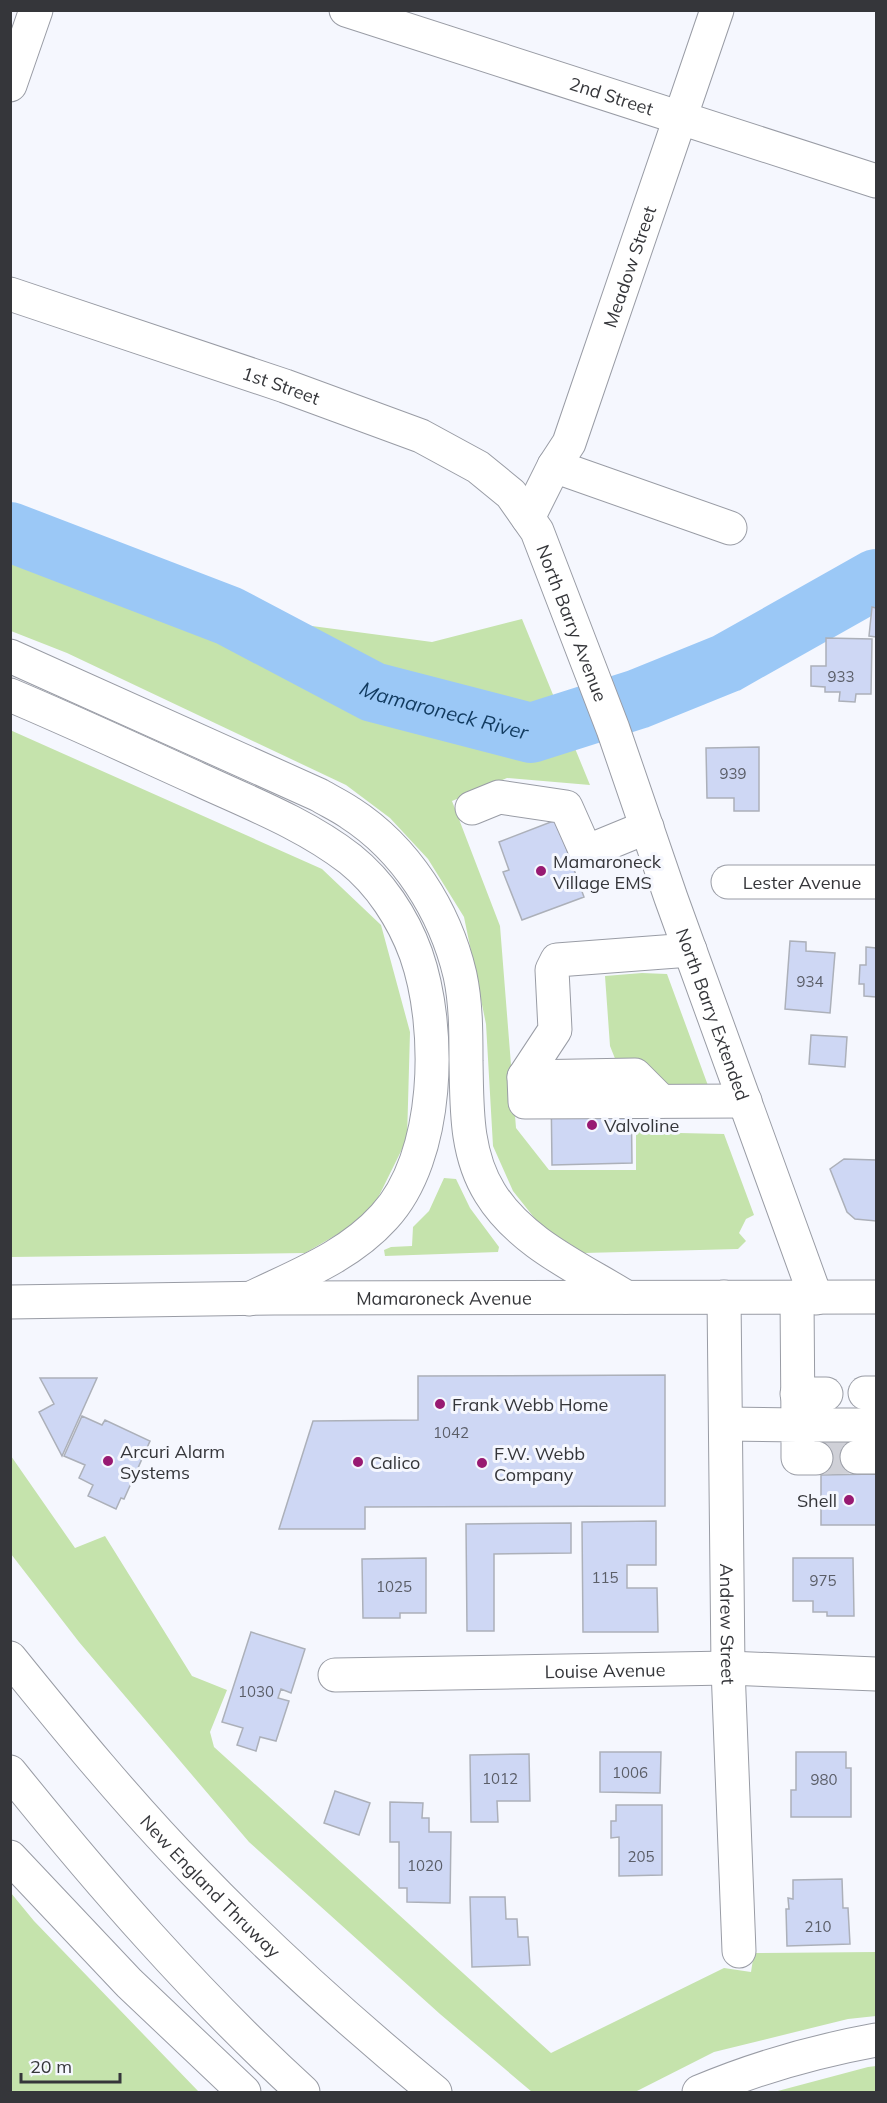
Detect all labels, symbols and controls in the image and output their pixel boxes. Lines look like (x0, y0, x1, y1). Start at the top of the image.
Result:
street label: 2nd Street (567, 71, 656, 120)
street label: Meadow Street (598, 203, 661, 331)
street label: 1st Street (239, 361, 323, 409)
street label: North Barry Avenue (532, 541, 613, 704)
house number: 933 (827, 667, 855, 686)
water label: Mamaroneck River (356, 675, 532, 744)
house number: 939 (719, 764, 747, 783)
place label: Mamaroneck Village EMS (553, 850, 662, 894)
marker: Mamaroneck Village EMS (534, 864, 548, 878)
street label: Lester Avenue (743, 871, 861, 894)
street label: North Barry Extended (671, 925, 755, 1103)
house number: 934 (796, 972, 824, 991)
place label: Valvoline (604, 1114, 679, 1137)
marker: Valvoline (585, 1118, 599, 1132)
street label: Mamaroneck Avenue (356, 1286, 532, 1309)
place label: Frank Webb Home (452, 1393, 608, 1416)
marker: Frank Webb Home (433, 1397, 447, 1411)
house number: 1042 (433, 1423, 469, 1442)
place label: Arcuri Alarm Systems (120, 1440, 225, 1484)
place label: F.W. Webb Company (494, 1442, 585, 1486)
place label: Calico (370, 1451, 420, 1474)
marker: Arcuri Alarm Systems (101, 1454, 115, 1468)
marker: Calico (351, 1455, 365, 1469)
marker: F.W. Webb Company (475, 1456, 489, 1470)
place label: Shell (797, 1489, 837, 1512)
marker: Shell (842, 1493, 856, 1507)
street label: Andrew Street (715, 1563, 740, 1685)
house number: 115 (591, 1568, 619, 1587)
house number: 975 (809, 1571, 837, 1590)
house number: 1025 (376, 1577, 412, 1596)
street label: Louise Avenue (544, 1658, 666, 1683)
house number: 1030 (238, 1682, 274, 1701)
house number: 1006 (612, 1763, 648, 1782)
house number: 1012 (482, 1769, 518, 1788)
house number: 980 (810, 1770, 838, 1789)
street label: New England Thruway (136, 1810, 286, 1963)
house number: 205 (627, 1847, 655, 1866)
house number: 1020 (407, 1856, 443, 1875)
house number: 210 (804, 1917, 832, 1936)
scale bar (21, 2046, 120, 2084)
text: 20 m (30, 2055, 72, 2078)

